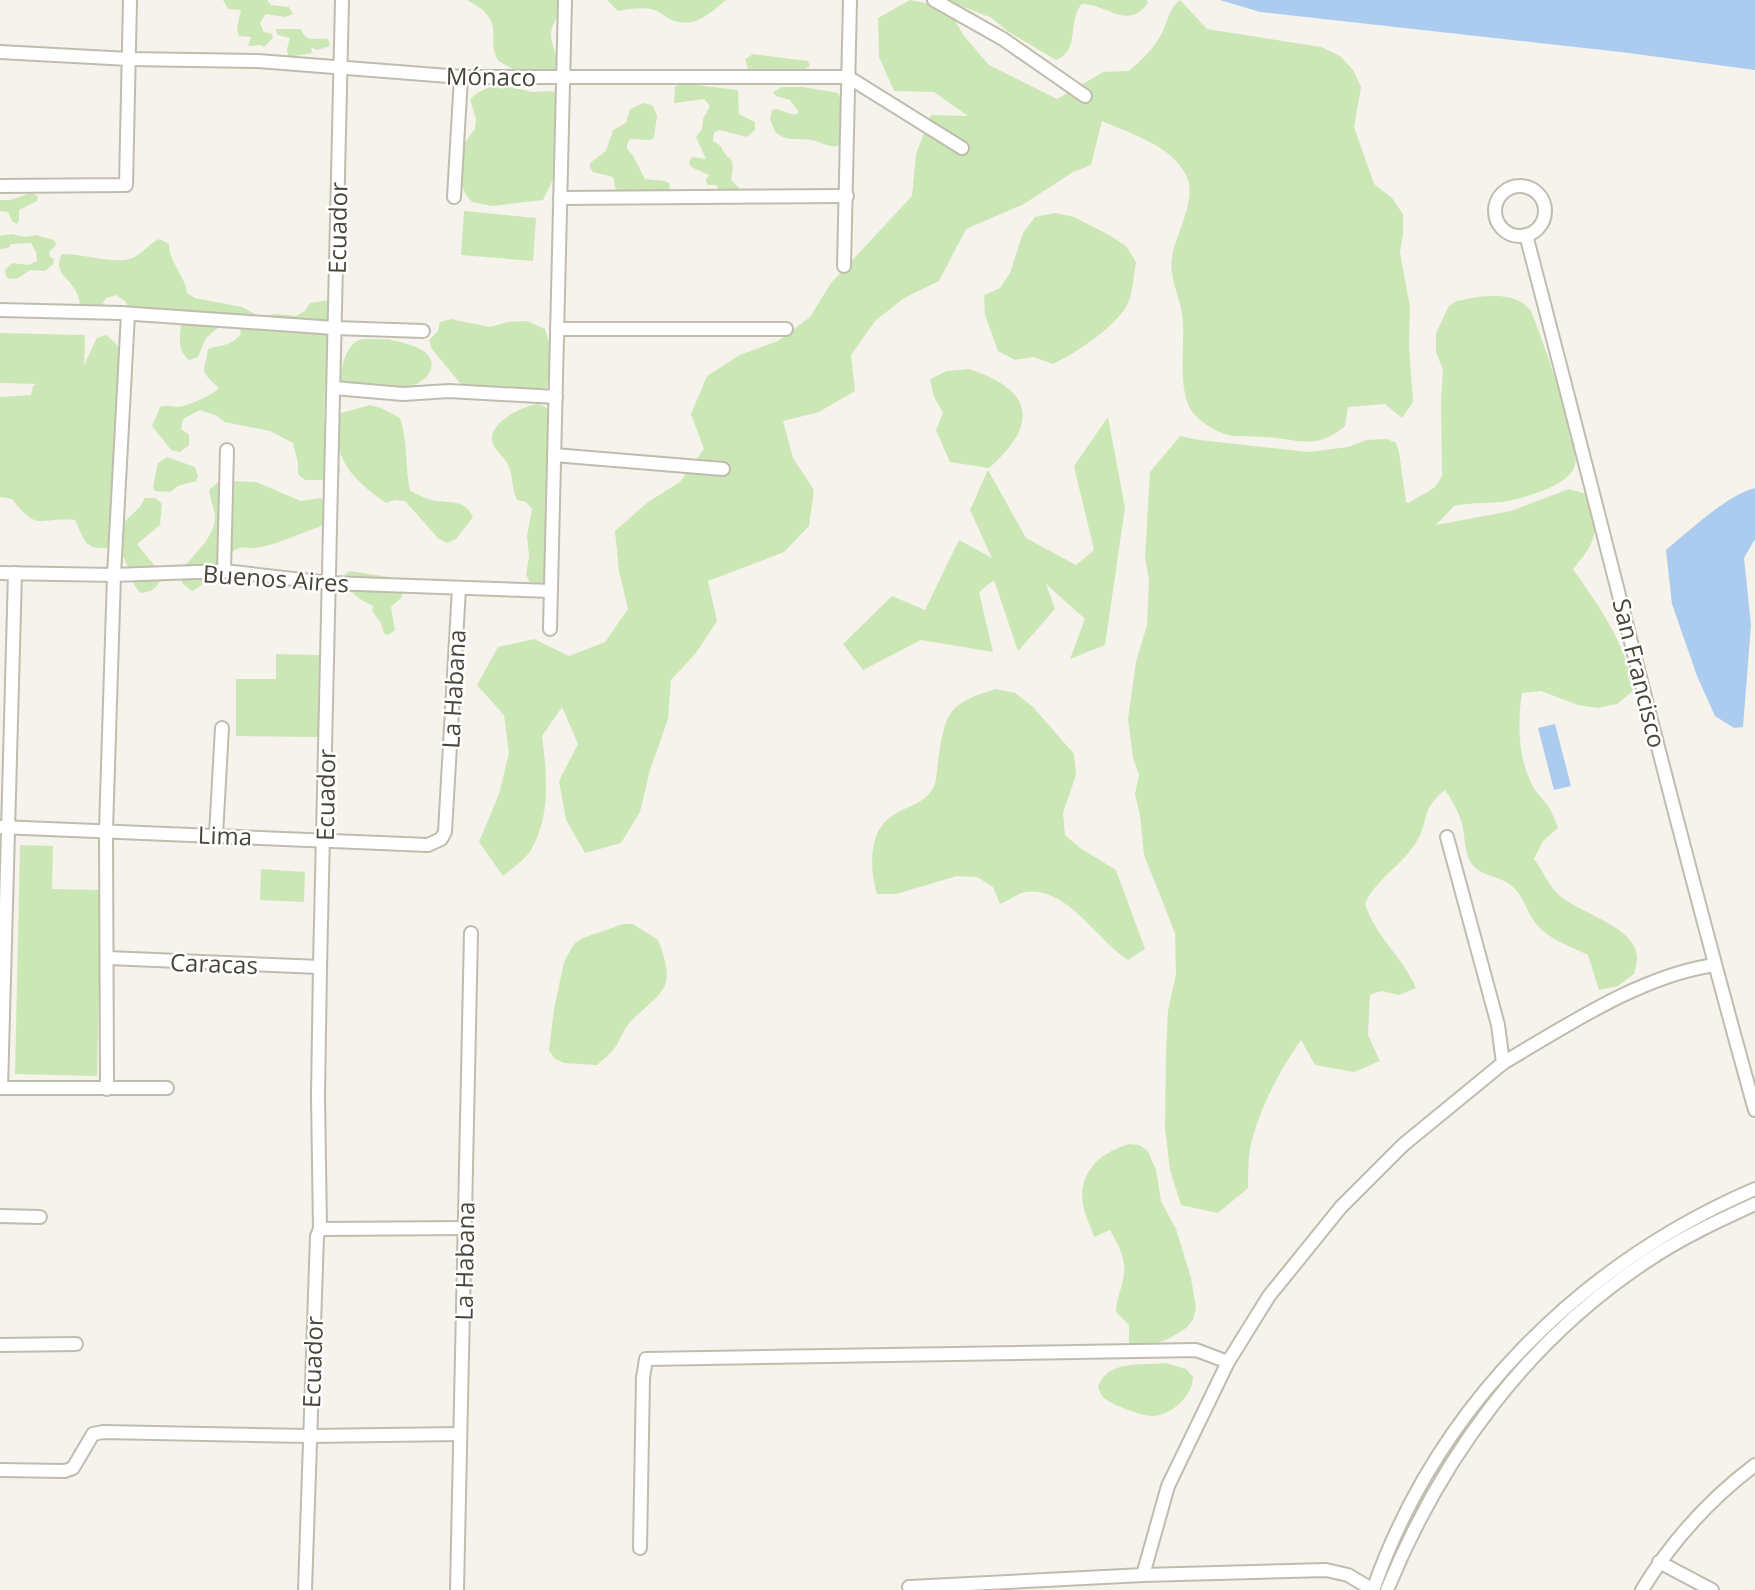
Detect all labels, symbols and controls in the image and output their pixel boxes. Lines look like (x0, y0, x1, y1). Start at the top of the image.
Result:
street label: Mónaco (446, 59, 536, 93)
street label: Ecuador (320, 182, 354, 274)
street label: Buenos Aires (202, 556, 350, 600)
street label: San Francisco (1606, 595, 1674, 751)
street label: La Habana (433, 629, 473, 749)
street label: Ecuador (308, 749, 342, 841)
street label: Lima (197, 818, 253, 852)
street label: Caracas (170, 945, 258, 981)
street label: La Habana (446, 1201, 482, 1321)
street label: Ecuador (294, 1315, 330, 1408)

